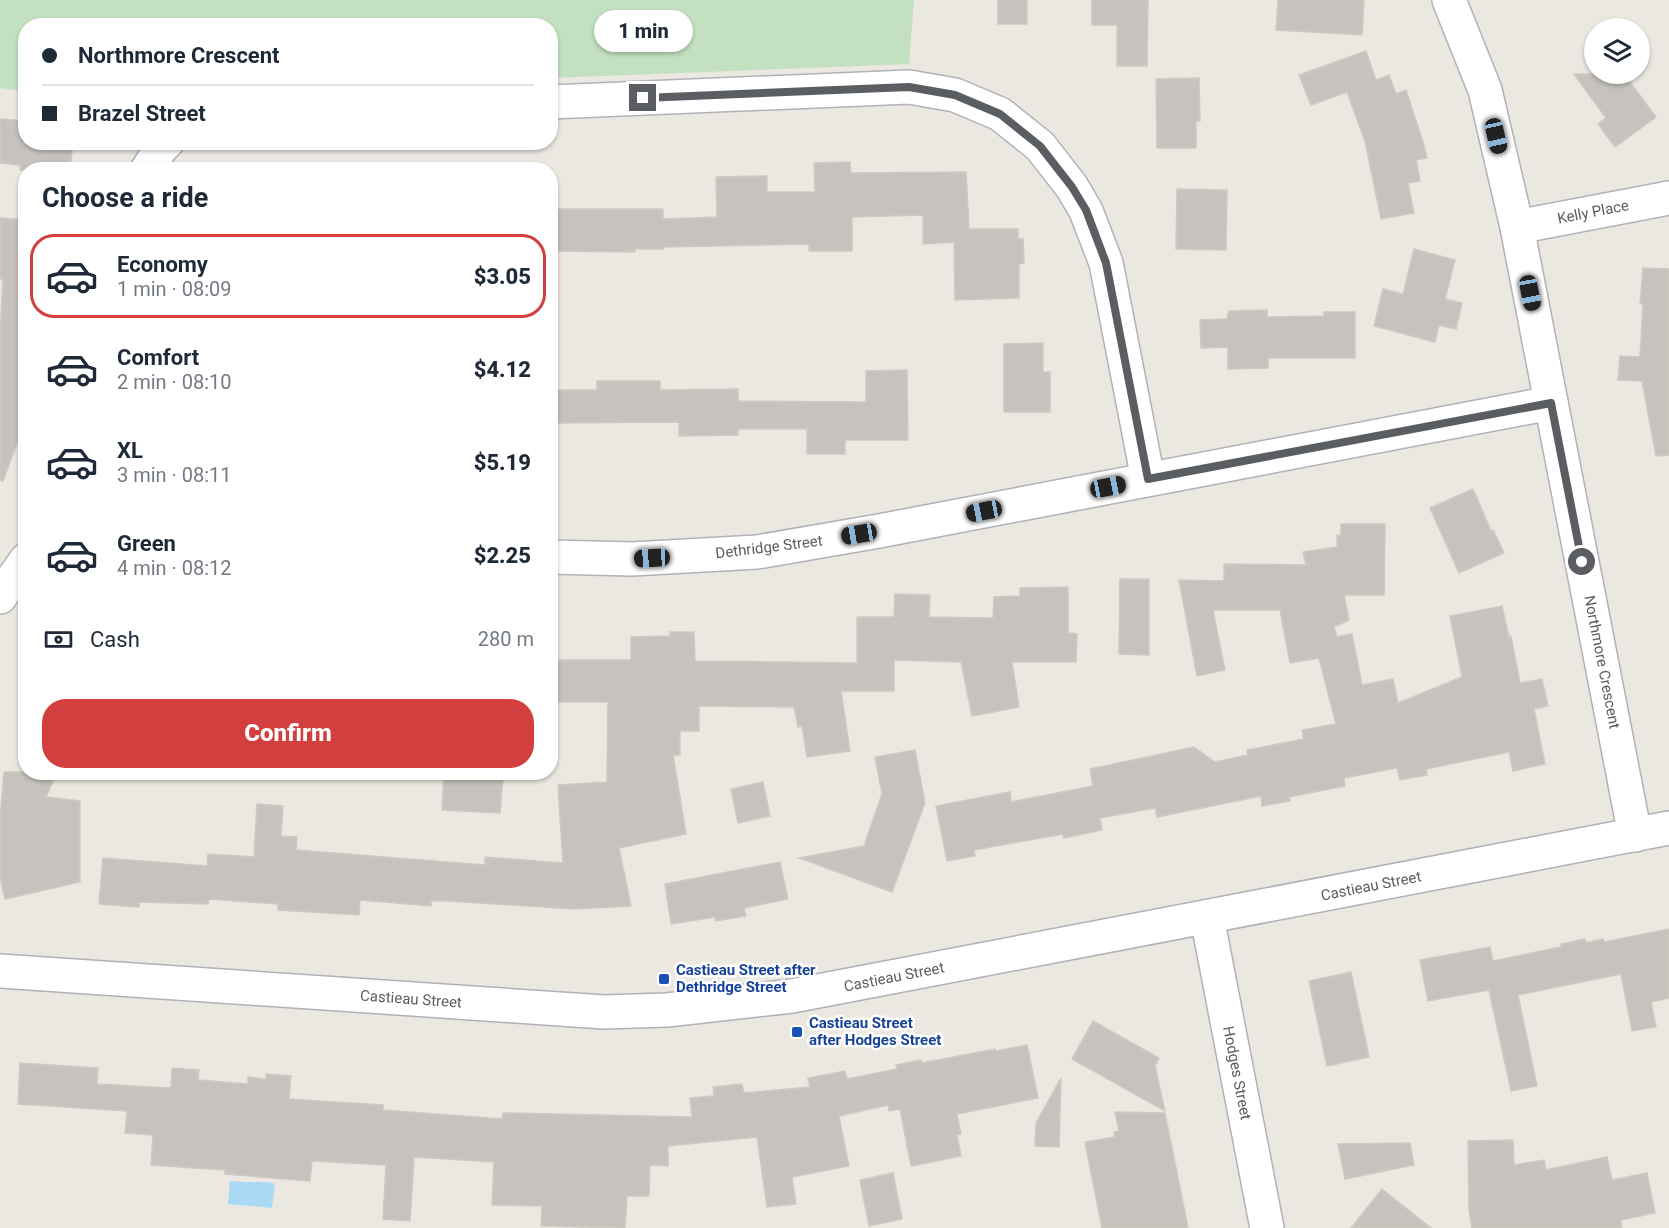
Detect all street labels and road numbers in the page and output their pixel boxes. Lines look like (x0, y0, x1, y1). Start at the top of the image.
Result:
street label: Kelly Place (1556, 196, 1630, 228)
street label: Dethridge Street (714, 531, 824, 563)
street label: Northmore Crescent (1580, 594, 1624, 730)
street label: Castieau Street (1319, 867, 1423, 905)
street label: Castieau Street (842, 958, 946, 996)
street label: Castieau Street (360, 986, 463, 1012)
street label: Hodges Street (1219, 1025, 1255, 1121)

